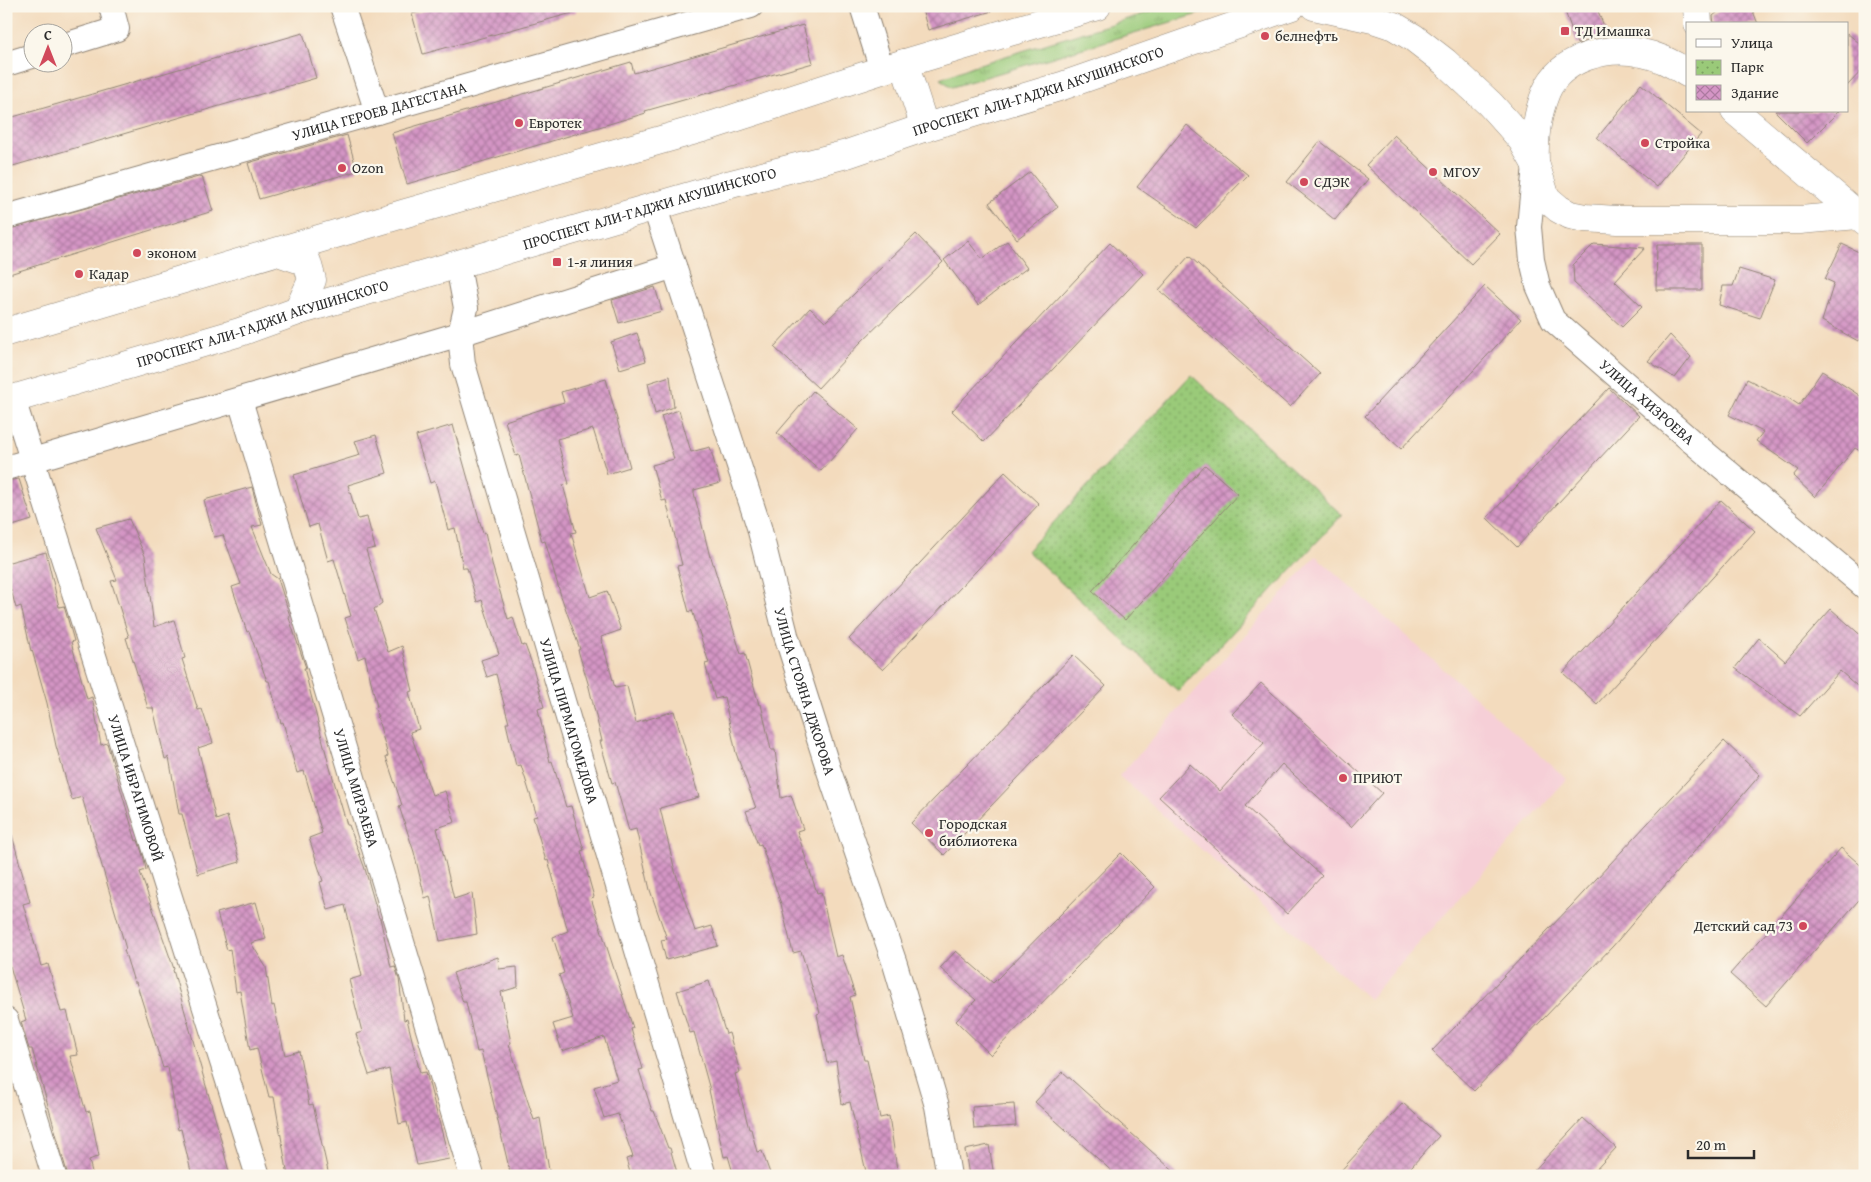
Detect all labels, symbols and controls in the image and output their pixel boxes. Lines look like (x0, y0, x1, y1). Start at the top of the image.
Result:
place label: ТД Имашка (1575, 20, 1651, 41)
north arrow (22, 22, 72, 72)
legend (1686, 22, 1848, 112)
text: С (44, 25, 52, 45)
place label: белнефть (1275, 25, 1338, 46)
marker: ТД Имашка (1559, 25, 1571, 37)
marker: белнефть (1259, 30, 1271, 42)
text: Улица (1731, 32, 1774, 53)
street label: ПРОСПЕКТ АЛИ-ГАДЖИ АКУШИНСКОГО (910, 40, 1167, 141)
text: Парк (1731, 56, 1764, 77)
street label: УЛИЦА ГЕРОЕВ ДАГЕСТАНА (289, 76, 469, 146)
text: Здание (1731, 82, 1779, 103)
place label: Евротек (529, 112, 582, 133)
marker: Евротек (513, 117, 525, 129)
place label: Стройка (1655, 132, 1711, 153)
marker: Стройка (1639, 137, 1651, 149)
place label: Ozon (352, 157, 384, 178)
place label: МГОУ (1443, 161, 1481, 182)
marker: Ozon (336, 162, 348, 174)
street label: ПРОСПЕКТ АЛИ-ГАДЖИ АКУШИНСКОГО (520, 162, 779, 254)
marker: МГОУ (1427, 166, 1439, 178)
place label: СДЭК (1314, 171, 1350, 192)
marker: СДЭК (1298, 176, 1310, 188)
place label: эконом (147, 242, 197, 263)
marker: эконом (131, 247, 143, 259)
place label: 1-я линия (567, 251, 633, 272)
marker: 1-я линия (551, 256, 563, 268)
place label: Кадар (89, 263, 129, 284)
marker: Кадар (73, 268, 85, 280)
street label: ПРОСПЕКТ АЛИ-ГАДЖИ АКУШИНСКОГО (134, 274, 391, 372)
street label: УЛИЦА ХИЗРОЕВА (1595, 354, 1699, 449)
street label: УЛИЦА СТОЯНА ДЖОРОВА (769, 605, 841, 778)
street label: УЛИЦА ПИРМАГОМЕДОВА (535, 636, 604, 806)
street label: УЛИЦА ИБРАГИМОВОЙ (103, 712, 169, 864)
street label: УЛИЦА МИРЗАЕВА (329, 726, 384, 850)
place label: ПРИЮТ (1353, 767, 1403, 788)
marker: ПРИЮТ (1337, 772, 1349, 784)
place label: Городская библиотека (939, 813, 1018, 851)
marker: Городская библиотека (923, 827, 935, 839)
place label: Детский сад 73 (1693, 915, 1793, 936)
marker: Детский сад 73 (1797, 920, 1809, 932)
scale bar (1688, 1127, 1755, 1159)
text: 20 m (1696, 1134, 1727, 1155)

